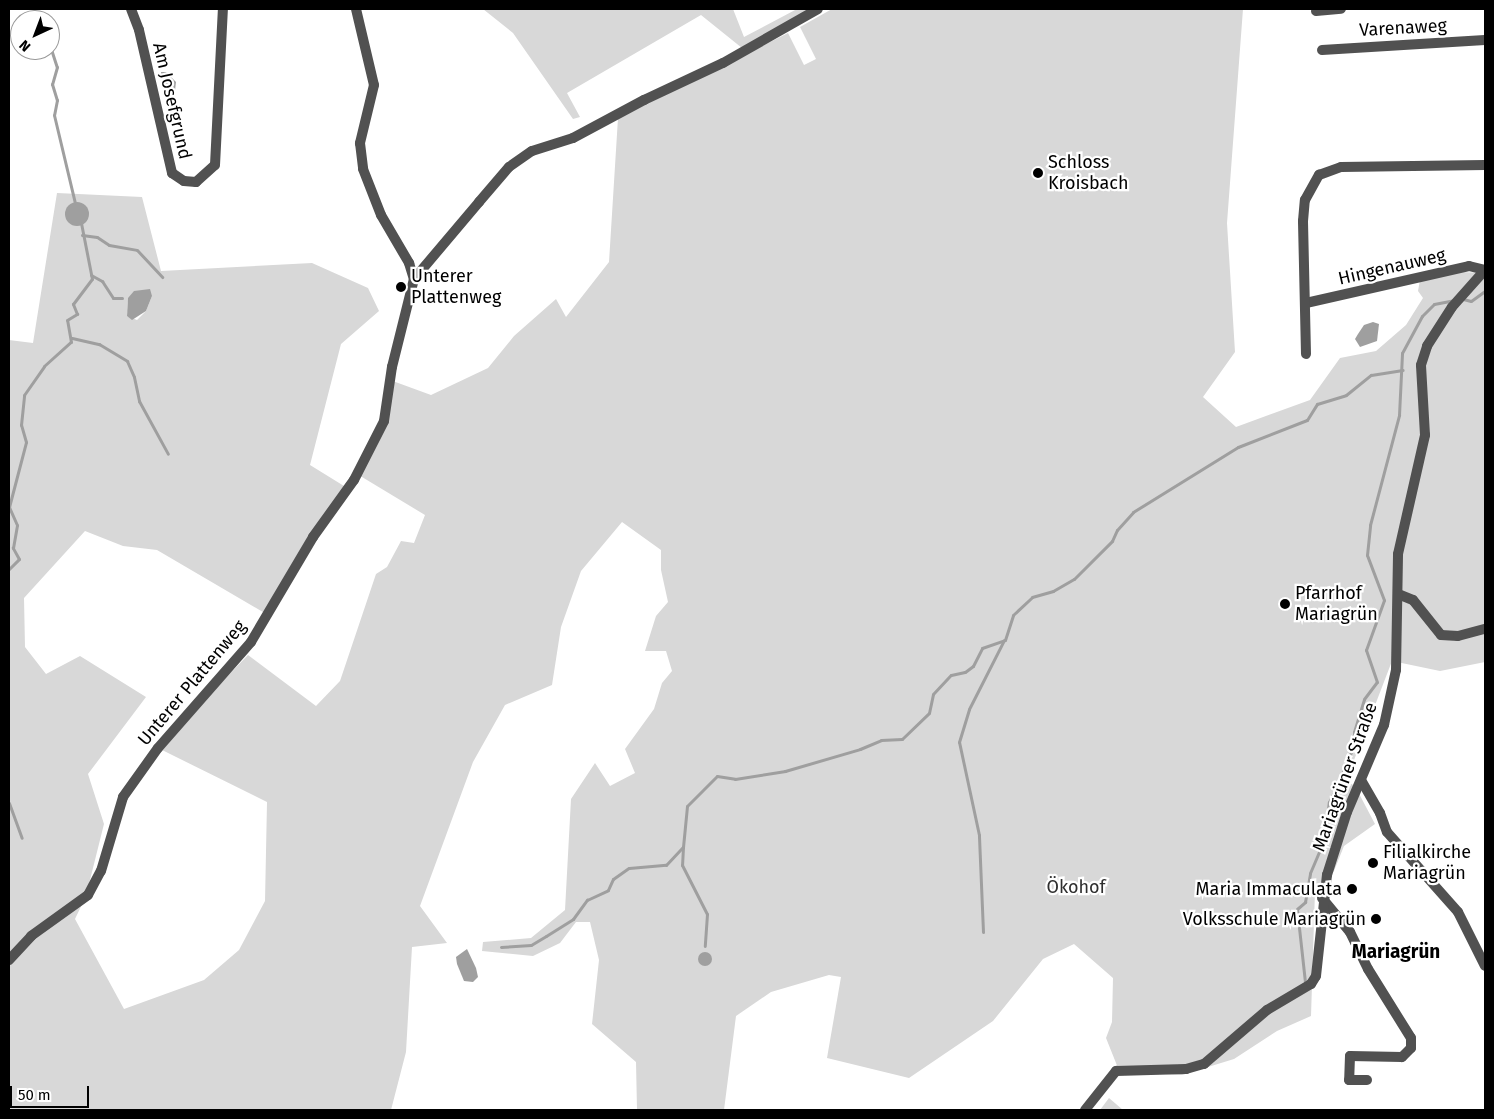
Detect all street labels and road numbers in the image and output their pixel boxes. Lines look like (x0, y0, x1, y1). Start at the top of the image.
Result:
street label: Varenaweg (1359, 15, 1447, 41)
street label: Am Josefgrund (148, 41, 196, 161)
street label: Hingenauweg (1336, 244, 1448, 290)
street label: Unterer Plattenweg (133, 616, 251, 750)
street label: Mariagrüner Straße (1308, 699, 1382, 855)

